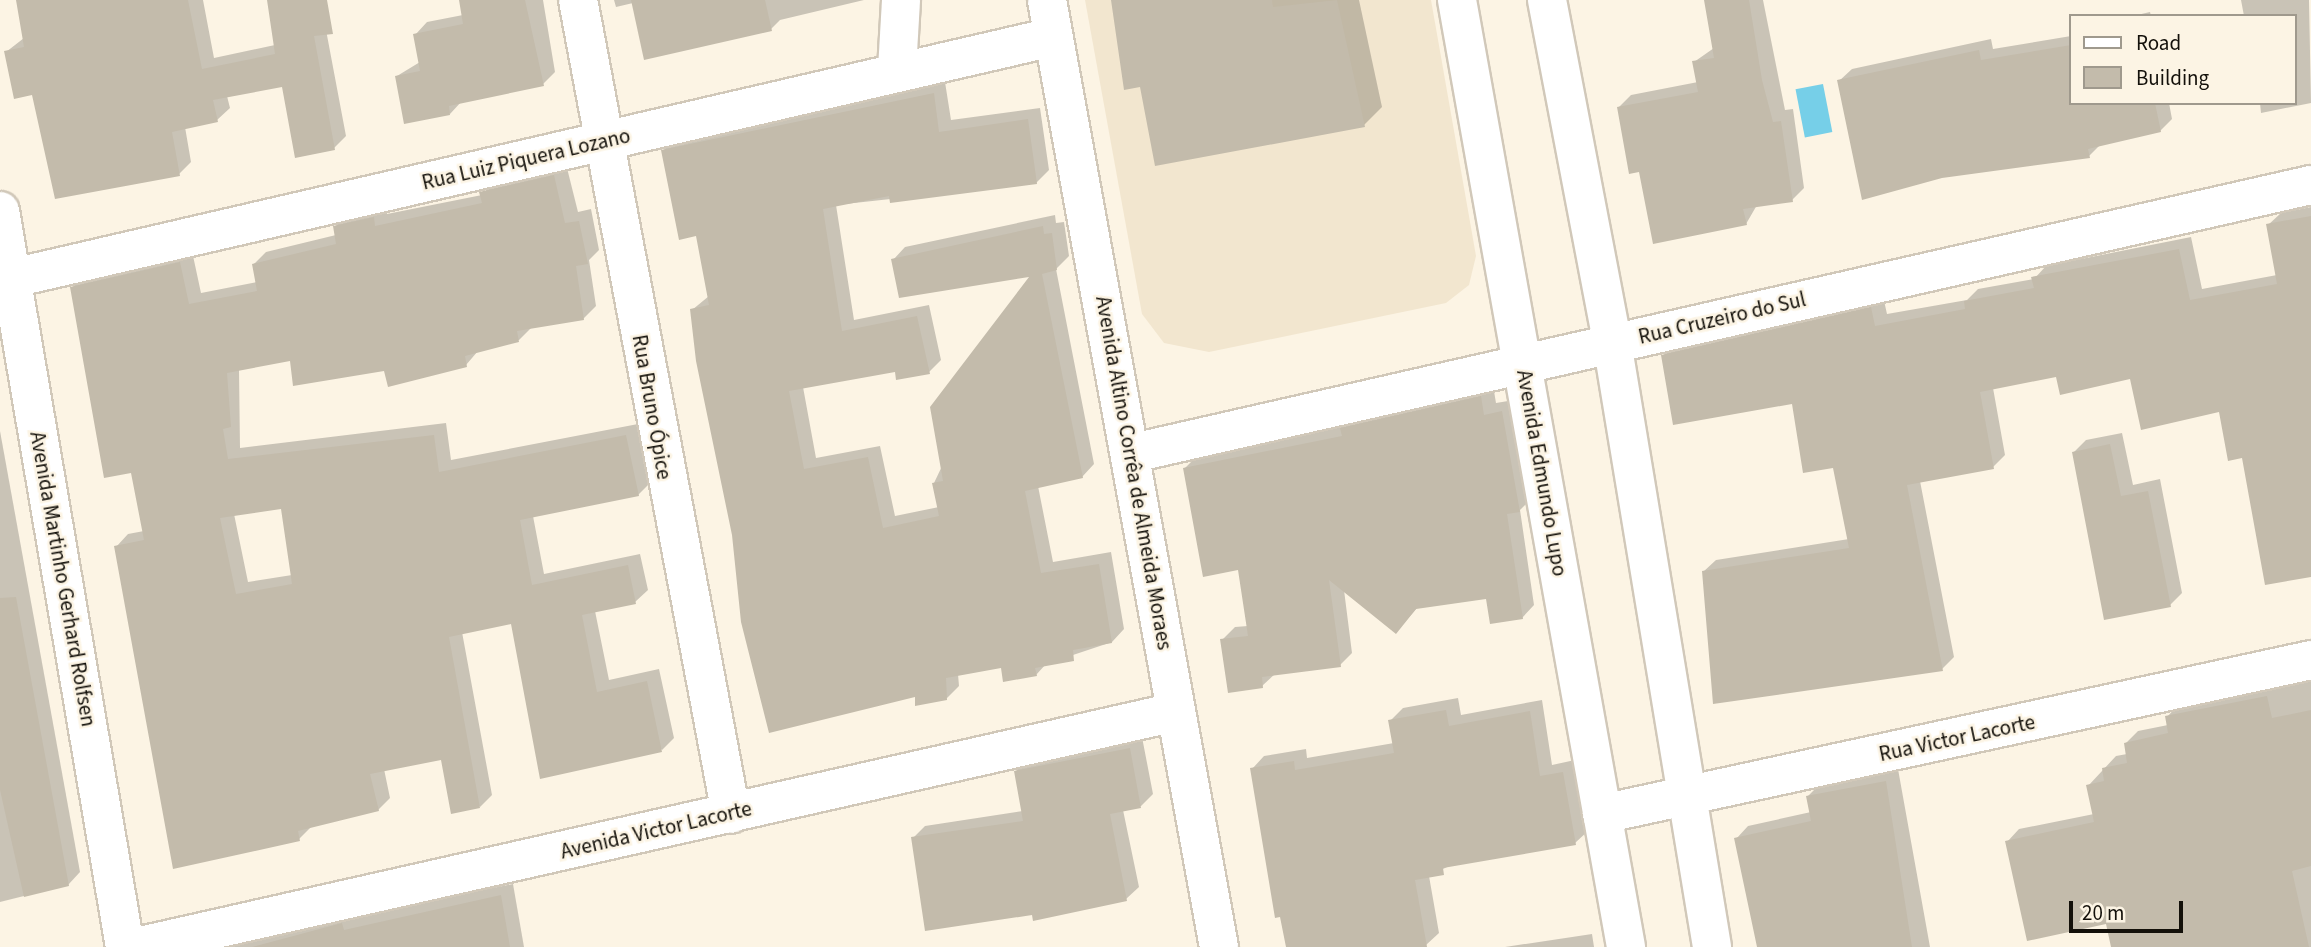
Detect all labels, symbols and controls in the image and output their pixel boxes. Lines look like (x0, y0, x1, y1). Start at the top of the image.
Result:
legend (2070, 14, 2297, 105)
text: Road (2136, 28, 2181, 58)
text: Building (2136, 63, 2209, 93)
street label: Rua Luiz Piquera Lozano (419, 123, 633, 195)
street label: Rua Cruzeiro do Sul (1636, 286, 1808, 350)
street label: Avenida Altino Corrêa de Almeida Moraes (1090, 294, 1178, 652)
street label: Rua Bruno Ópice (627, 333, 677, 481)
street label: Avenida Edmundo Lupo (1511, 368, 1573, 578)
street label: Avenida Martinho Gerhard Rolfsen (25, 429, 101, 729)
street label: Rua Victor Lacorte (1877, 709, 2037, 767)
street label: Avenida Victor Lacorte (558, 796, 754, 864)
scale bar (2073, 888, 2187, 932)
text: 20 m (2082, 898, 2124, 928)

